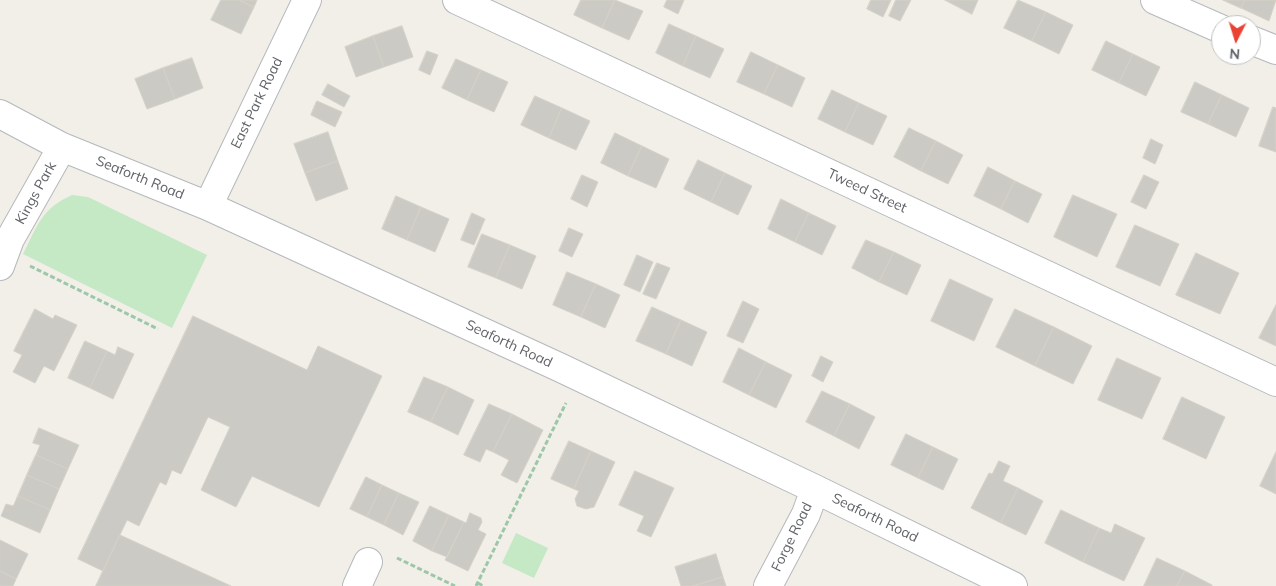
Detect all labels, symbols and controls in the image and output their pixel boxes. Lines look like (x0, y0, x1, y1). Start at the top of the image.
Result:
north arrow (1211, 15, 1261, 65)
text: N (1229, 45, 1241, 63)
street label: East Park Road (228, 55, 286, 151)
street label: Seaforth Road (93, 153, 187, 203)
street label: Kings Park (12, 159, 60, 227)
street label: Tweed Street (825, 165, 909, 217)
street label: Seaforth Road (463, 317, 555, 371)
street label: Seaforth Road (829, 490, 921, 546)
street label: Forge Road (768, 500, 816, 574)

